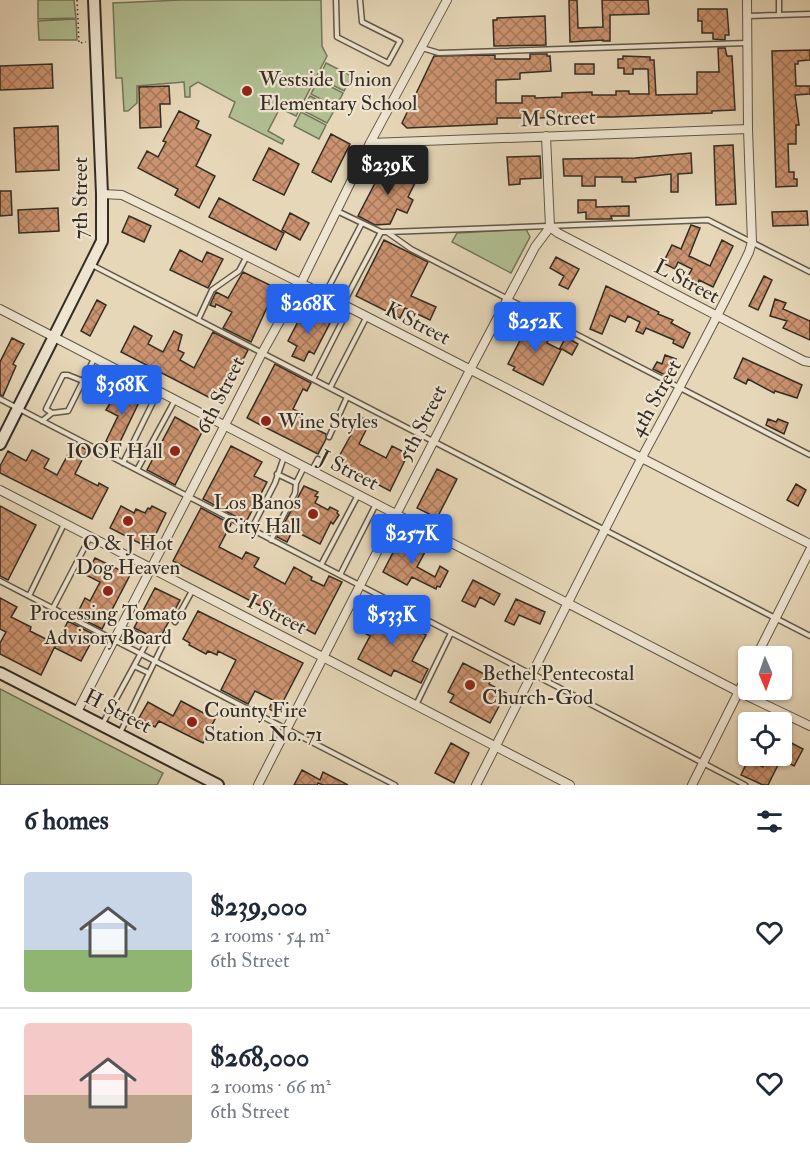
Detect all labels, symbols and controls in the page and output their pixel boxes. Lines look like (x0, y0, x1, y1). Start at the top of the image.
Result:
place label: Westside Union Elementary School (258, 66, 418, 117)
marker: Westside Union Elementary School (240, 84, 254, 98)
street label: M Street (520, 104, 596, 133)
pin: $239K (346, 145, 430, 196)
text: $239K (361, 152, 415, 177)
street label: 7th Street (67, 157, 94, 239)
street label: L Street (649, 253, 724, 310)
pin: $268K (266, 284, 350, 335)
text: $268K (281, 291, 335, 316)
street label: K Street (381, 296, 455, 351)
pin: $252K (493, 302, 577, 353)
text: $252K (508, 309, 562, 334)
street label: 6th Street (189, 352, 252, 439)
street label: 4th Street (623, 355, 688, 442)
pin: $368K (80, 365, 164, 416)
text: $368K (96, 372, 148, 397)
street label: 5th Street (392, 380, 453, 466)
place label: Wine Styles (277, 408, 378, 435)
marker: Wine Styles (259, 414, 273, 428)
place label: IOOF Hall (67, 438, 164, 465)
marker: IOOF Hall (168, 444, 182, 458)
street label: J Street (313, 444, 383, 497)
place label: Los Banos City Hall (213, 489, 302, 540)
marker: Los Banos City Hall (306, 507, 320, 521)
marker: O & J Hot Dog Heaven (121, 514, 135, 528)
pin: $257K (370, 514, 454, 565)
text: $257K (385, 521, 439, 546)
place label: O & J Hot Dog Heaven (76, 530, 180, 581)
marker: Processing Tomato Advisory Board (101, 584, 115, 598)
street label: I Street (242, 588, 311, 641)
pin: $533K (350, 595, 434, 646)
place label: Processing Tomato Advisory Board (29, 600, 187, 651)
text: $533K (367, 602, 417, 627)
north arrow (738, 646, 792, 700)
map controls (738, 646, 792, 766)
place label: Bethel Pentecostal Church-God (482, 660, 635, 711)
marker: Bethel Pentecostal Church-God (463, 678, 477, 692)
street label: H Street (79, 683, 156, 740)
place label: County Fire Station No. 71 (204, 697, 323, 748)
button: locate (738, 712, 792, 766)
marker: County Fire Station No. 71 (185, 715, 199, 729)
text: 6 homes (24, 805, 109, 837)
icon: filters (753, 805, 786, 838)
text: $239,000 (210, 891, 307, 923)
icon: home (72, 896, 144, 968)
icon: heart (753, 916, 786, 949)
text: 2 rooms · 54 m² (210, 923, 330, 948)
text: 6th Street (210, 948, 289, 973)
text: $268,000 (210, 1042, 309, 1074)
icon: home (72, 1047, 144, 1119)
icon: heart (753, 1067, 786, 1100)
text: 2 rooms · 66 m² (210, 1074, 331, 1099)
text: 6th Street (210, 1099, 289, 1124)

